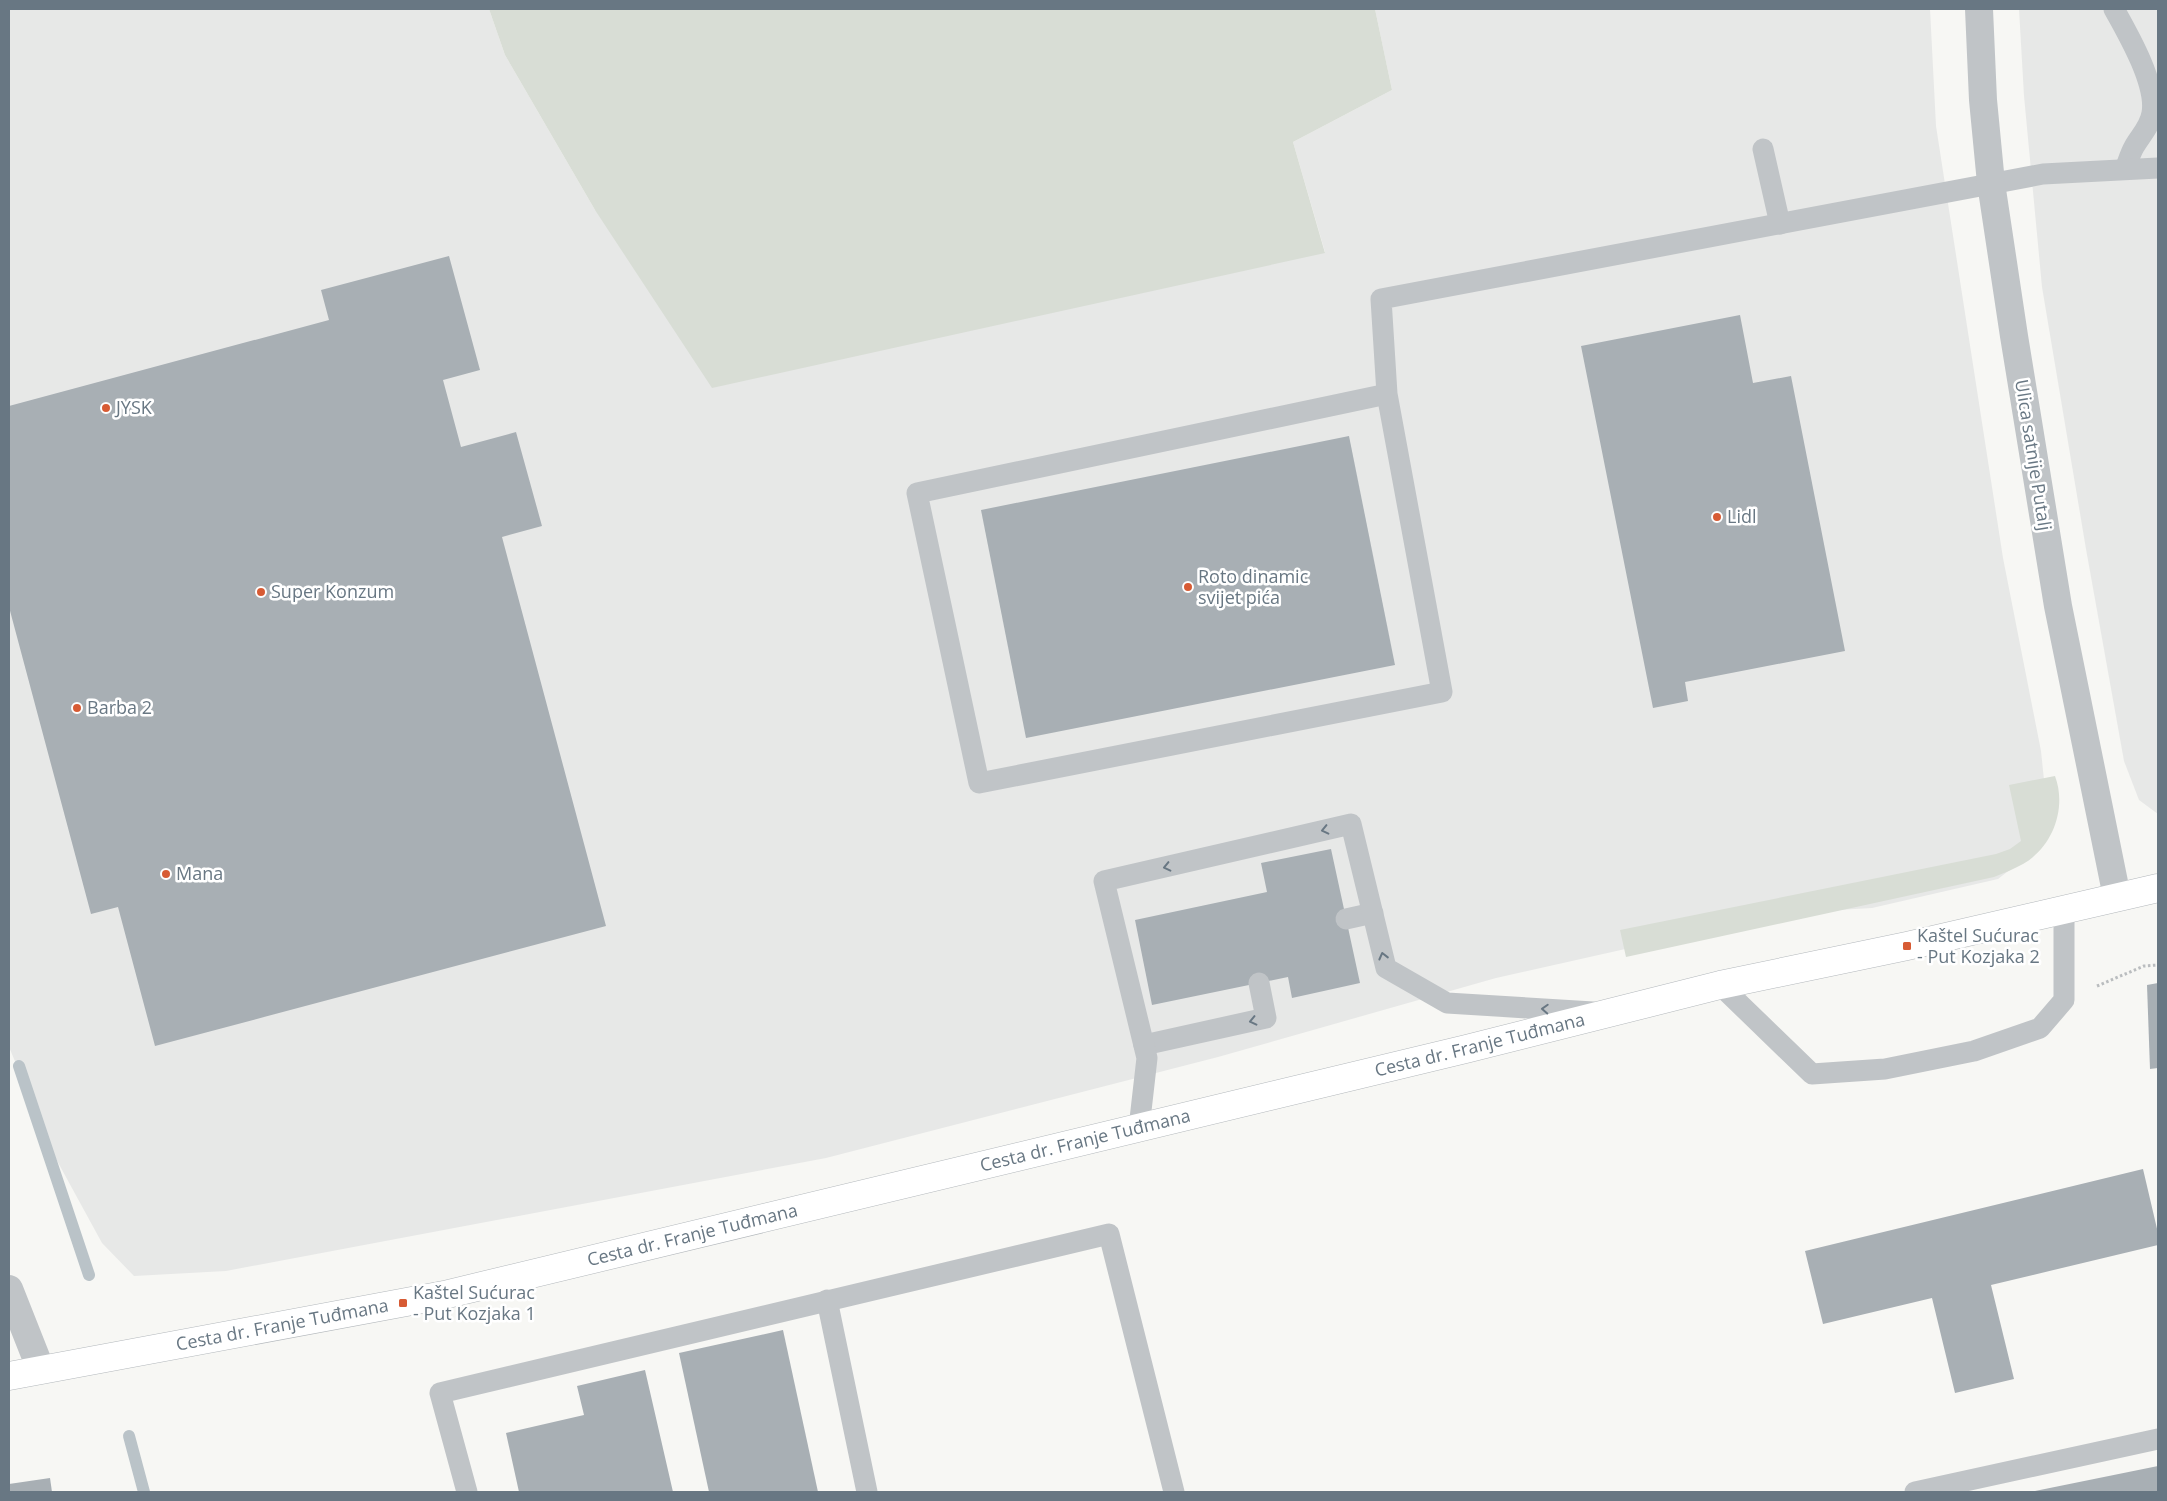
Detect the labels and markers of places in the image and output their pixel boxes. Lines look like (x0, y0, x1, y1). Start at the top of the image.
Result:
place label: JYSK (114, 395, 153, 419)
marker: JYSK (100, 402, 112, 414)
place label: Lidl (1727, 504, 1757, 528)
marker: Lidl (1711, 511, 1723, 523)
place label: Roto dinamic svijet pića (1198, 564, 1309, 609)
place label: Super Konzum (271, 579, 394, 603)
marker: Roto dinamic svijet pića (1182, 581, 1194, 593)
marker: Super Konzum (255, 586, 267, 598)
place label: Barba 2 (87, 695, 152, 719)
marker: Barba 2 (71, 702, 83, 714)
place label: Mana (176, 861, 223, 885)
marker: Mana (160, 868, 172, 880)
place label: Kaštel Sućurac - Put Kozjaka 2 (1917, 923, 2040, 968)
marker: Kaštel Sućurac - Put Kozjaka 2 (1901, 940, 1913, 952)
place label: Kaštel Sućurac - Put Kozjaka 1 (413, 1280, 536, 1325)
marker: Kaštel Sućurac - Put Kozjaka 1 (397, 1297, 409, 1309)

